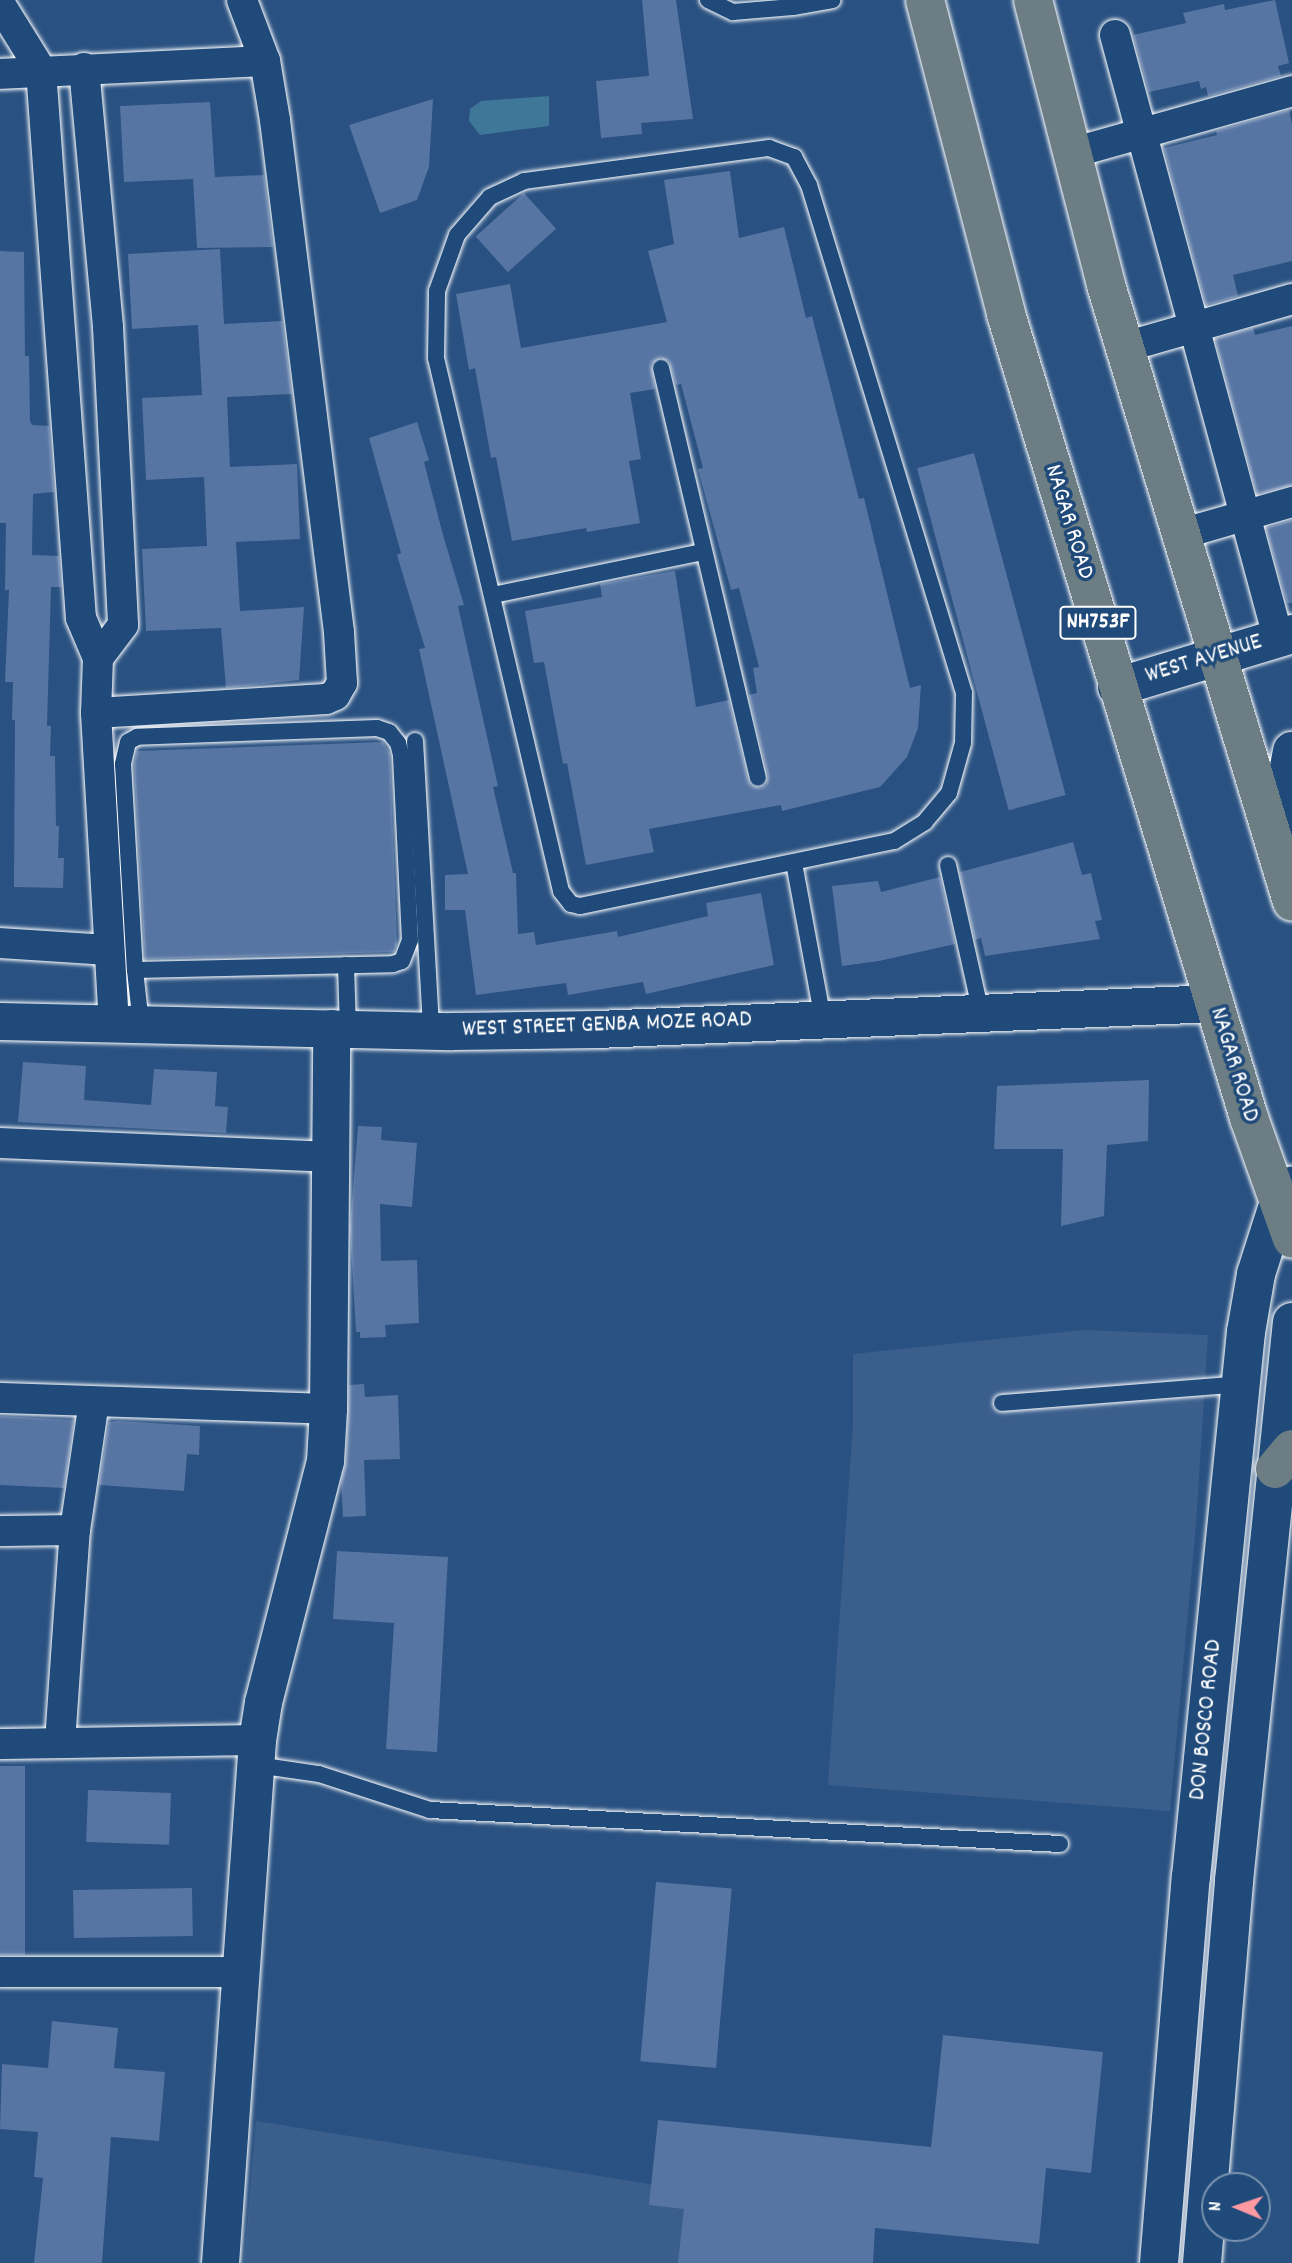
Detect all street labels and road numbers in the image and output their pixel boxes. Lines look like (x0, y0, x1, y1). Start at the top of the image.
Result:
street label: NAGAR ROAD (1037, 461, 1099, 583)
road number: NH753F (1058, 604, 1138, 642)
street label: WEST AVENUE (1142, 629, 1266, 691)
street label: NAGAR ROAD (1202, 1004, 1264, 1126)
street label: WEST STREET GENBA MOZE ROAD (462, 1007, 752, 1045)
street label: DON BOSCO ROAD (1184, 1638, 1230, 1802)

